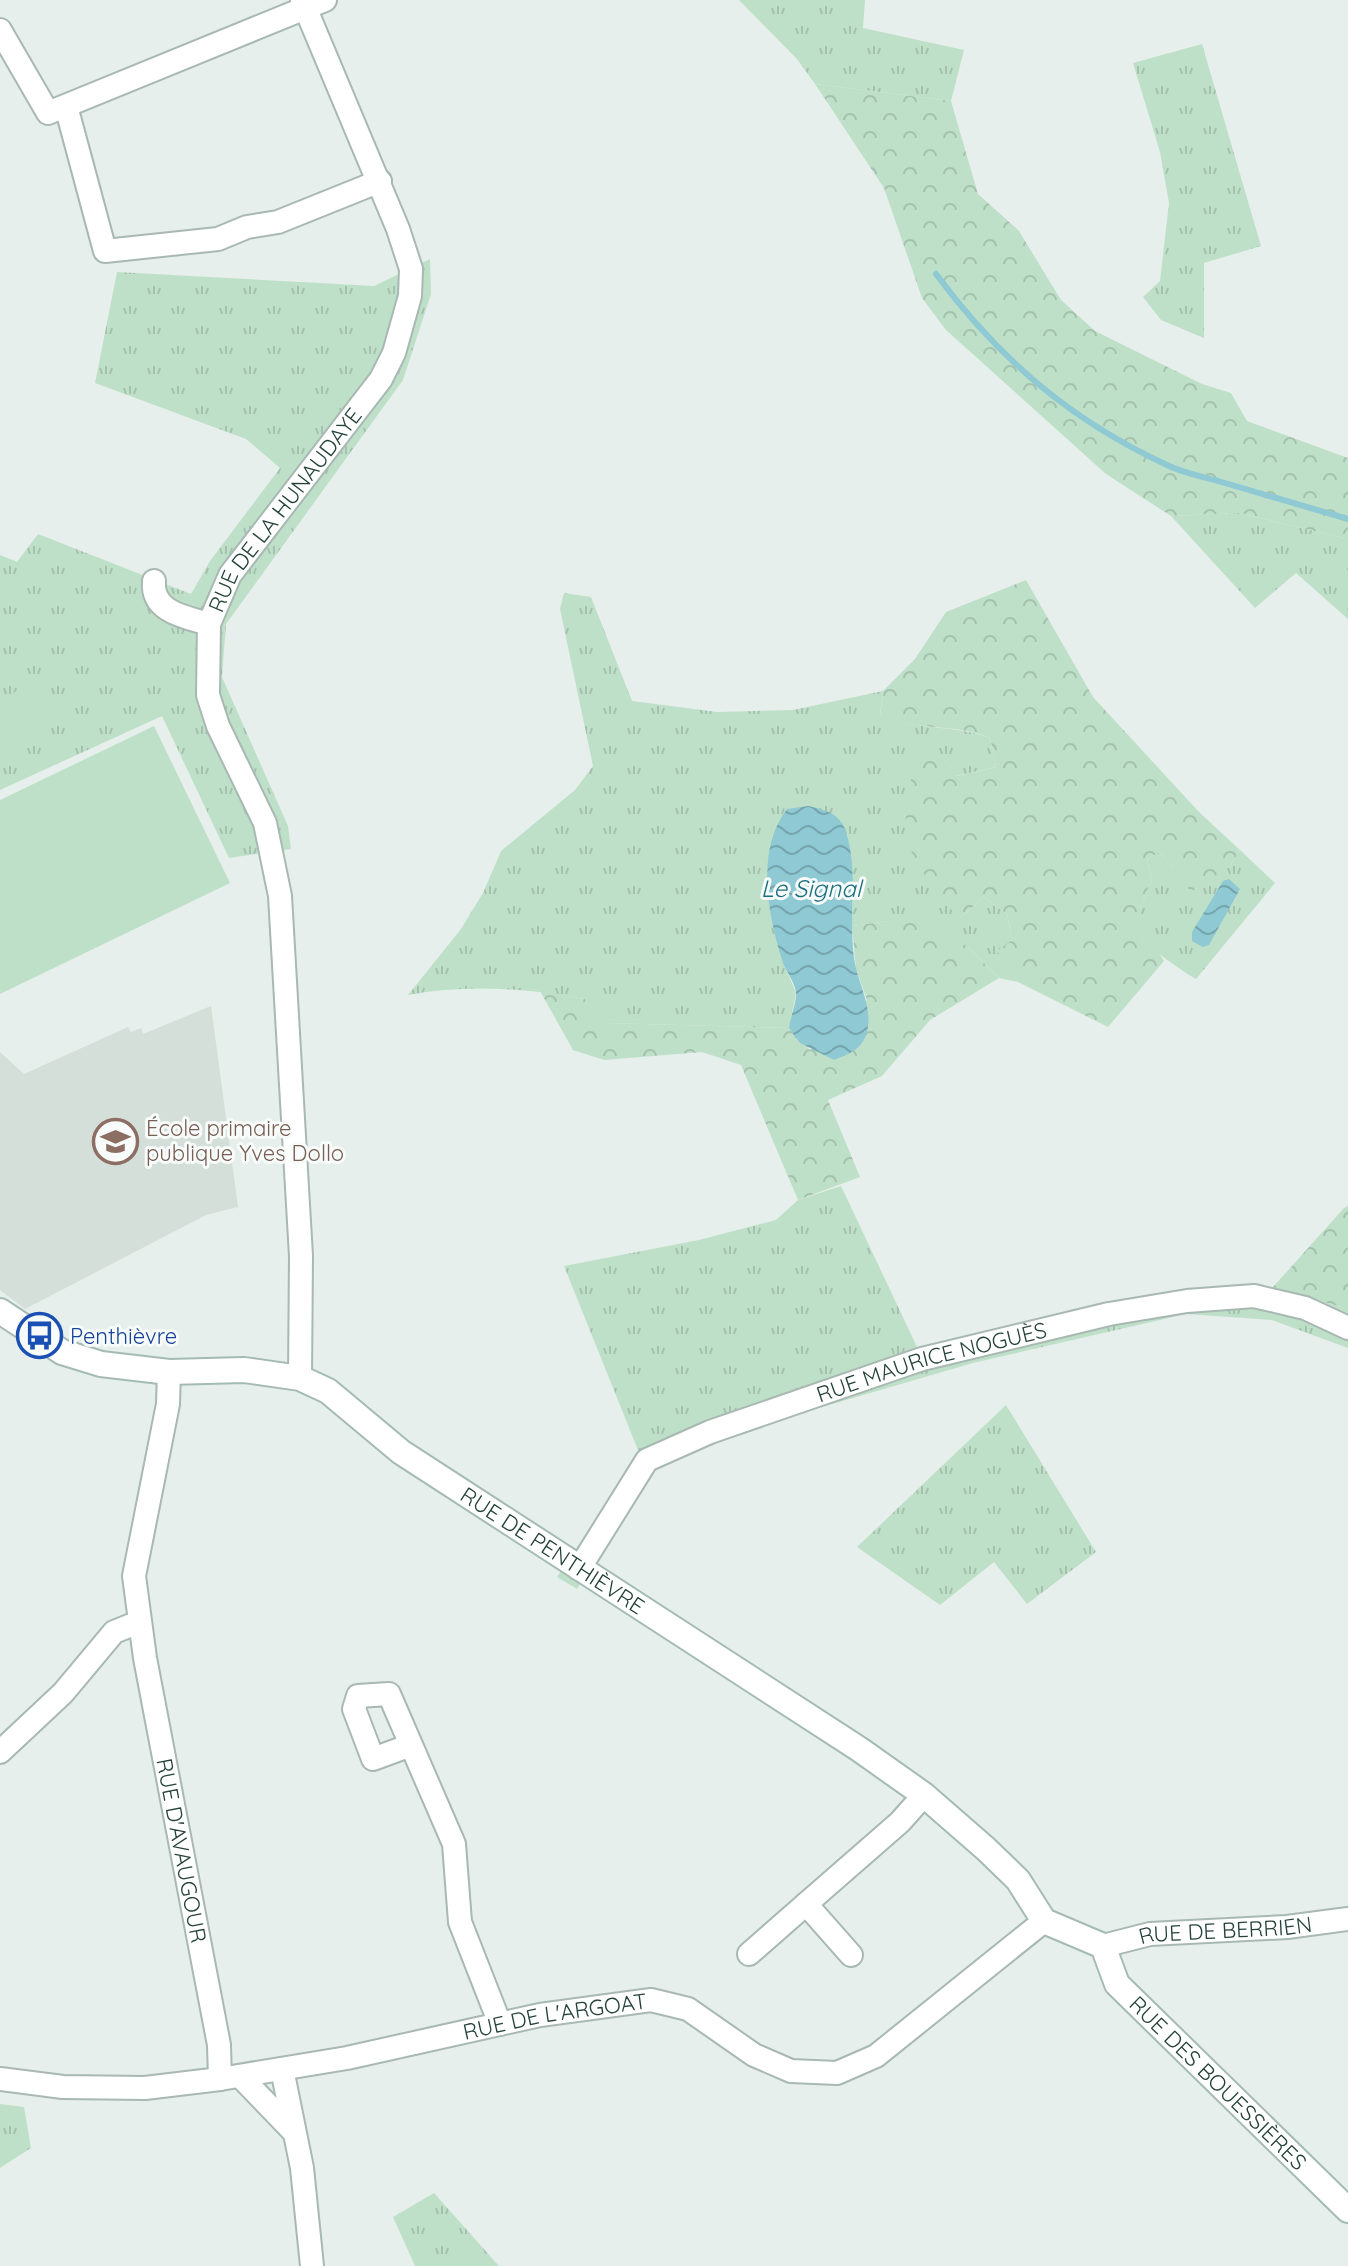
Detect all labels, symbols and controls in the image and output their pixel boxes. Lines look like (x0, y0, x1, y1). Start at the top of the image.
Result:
street label: RUE DE LA HUNAUDAYE (202, 402, 368, 616)
water label: Le Signal (761, 873, 864, 903)
place label: École primaire publique Yves Dollo (146, 1114, 344, 1167)
school or university icon: École primaire publique Yves Dollo (91, 1117, 139, 1165)
bus stop icon: Penthièvre (15, 1312, 63, 1360)
street label: RUE MAURICE NOGUÈS (813, 1316, 1049, 1408)
place label: Penthièvre (70, 1322, 177, 1350)
street label: RUE DE PENTHIÈVRE (455, 1480, 650, 1620)
street label: RUE D'AVAUGOUR (150, 1756, 213, 1945)
street label: RUE DE BERRIEN (1136, 1910, 1314, 1950)
street label: RUE DE L'ARGOAT (460, 1987, 649, 2046)
street label: RUE DES BOUESSIÈRES (1123, 1990, 1313, 2176)

